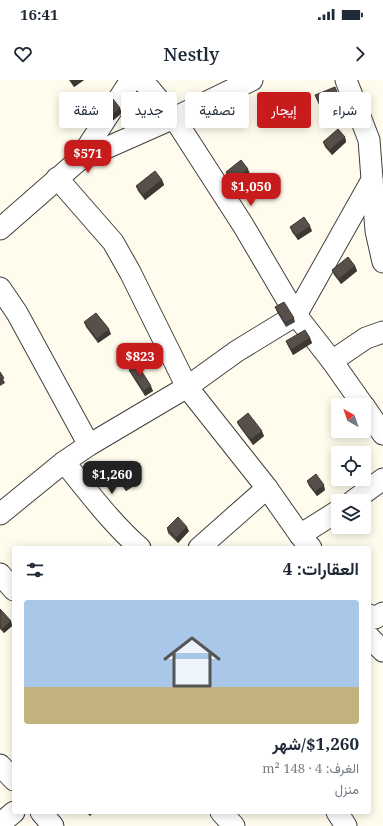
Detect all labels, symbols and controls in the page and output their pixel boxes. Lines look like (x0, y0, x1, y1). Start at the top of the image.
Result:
text: 16:41 (20, 4, 58, 24)
text: Nestly (164, 42, 219, 66)
icon: heart (12, 43, 34, 65)
icon: forward (349, 43, 371, 65)
chip: شقة (59, 92, 113, 128)
chip: جديد (121, 92, 177, 128)
chip: تصفية (185, 92, 249, 128)
chip: إيجار (257, 92, 311, 128)
chip: شراء (319, 92, 371, 128)
pin: $571 (64, 140, 112, 174)
text: $571 (73, 144, 103, 162)
pin: $1,050 (218, 173, 284, 207)
text: $1,050 (231, 177, 271, 195)
pin: $823 (116, 343, 164, 377)
text: $823 (125, 347, 155, 365)
north arrow (331, 398, 371, 438)
map controls (331, 398, 371, 534)
button: locate (331, 446, 371, 486)
pin: $1,260 (79, 461, 145, 495)
text: $1,260 (92, 465, 132, 483)
button: layers (331, 494, 371, 534)
text: العقارات: 4 (283, 557, 359, 580)
icon: filters (24, 559, 46, 581)
icon: home (156, 626, 228, 698)
text: $1,260/شهر (272, 732, 359, 755)
text: الغرف: 4 · 148 m² (262, 759, 359, 777)
text: منزل (335, 780, 359, 798)

